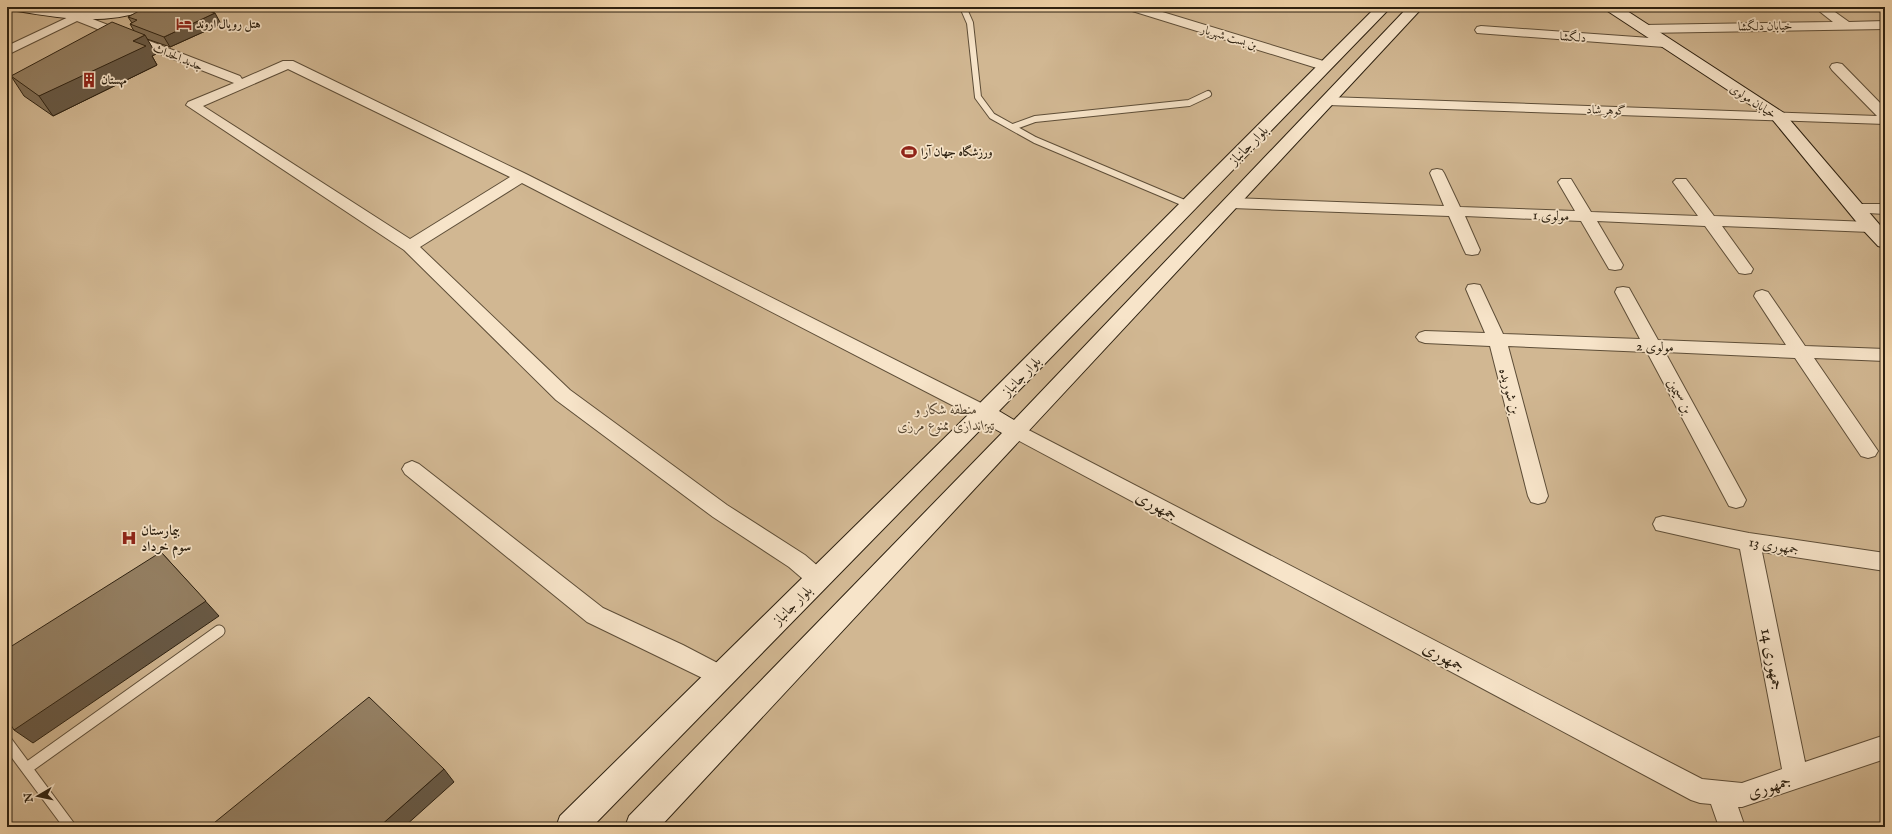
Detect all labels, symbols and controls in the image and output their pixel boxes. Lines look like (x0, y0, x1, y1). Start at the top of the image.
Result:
hotel icon: هتل رویال اروند (175, 15, 193, 33)
place label: هتل رویال اروند (196, 17, 261, 32)
street label: خیابان دلگشا (1738, 18, 1792, 34)
street label: بن بست شهریار (1198, 21, 1260, 53)
street label: دلگشا (1559, 28, 1587, 46)
street label: جدبد الحداث (150, 41, 205, 74)
building icon: مهستان (80, 71, 98, 89)
place label: مهستان (101, 73, 127, 89)
street label: خیابان مولوی (1727, 81, 1779, 122)
street label: گوهر شاد (1586, 102, 1626, 119)
street label: بلوار جانباز (1224, 122, 1273, 171)
sports icon: ورزشگاه جهان آرا (900, 143, 918, 161)
place label: ورزشگاه جهان آرا (921, 144, 993, 160)
street label: مولوی 1 (1532, 206, 1570, 226)
street label: مولوی 2 (1636, 337, 1674, 357)
street label: بلوار جانباز (997, 353, 1045, 402)
street label: بن شوریده (1494, 366, 1524, 417)
street label: بن سیمین (1662, 376, 1696, 418)
park label: منطقه شکار و تیراندازی ممنوع مرزی (897, 401, 995, 437)
street label: جمهوری (1132, 487, 1181, 526)
place label: بیمارستان سوم خرداد (141, 522, 191, 559)
hospital icon: بیمارستان سوم خرداد (120, 529, 138, 547)
street label: جمهوری 13 (1748, 533, 1800, 559)
street label: بلوار جانباز (768, 582, 817, 631)
street label: جمهوری 14 (1755, 626, 1788, 692)
street label: جمهوری (1419, 638, 1468, 677)
street label: جمهوری (1745, 771, 1794, 804)
north arrow (18, 776, 58, 816)
text: N (21, 791, 37, 804)

